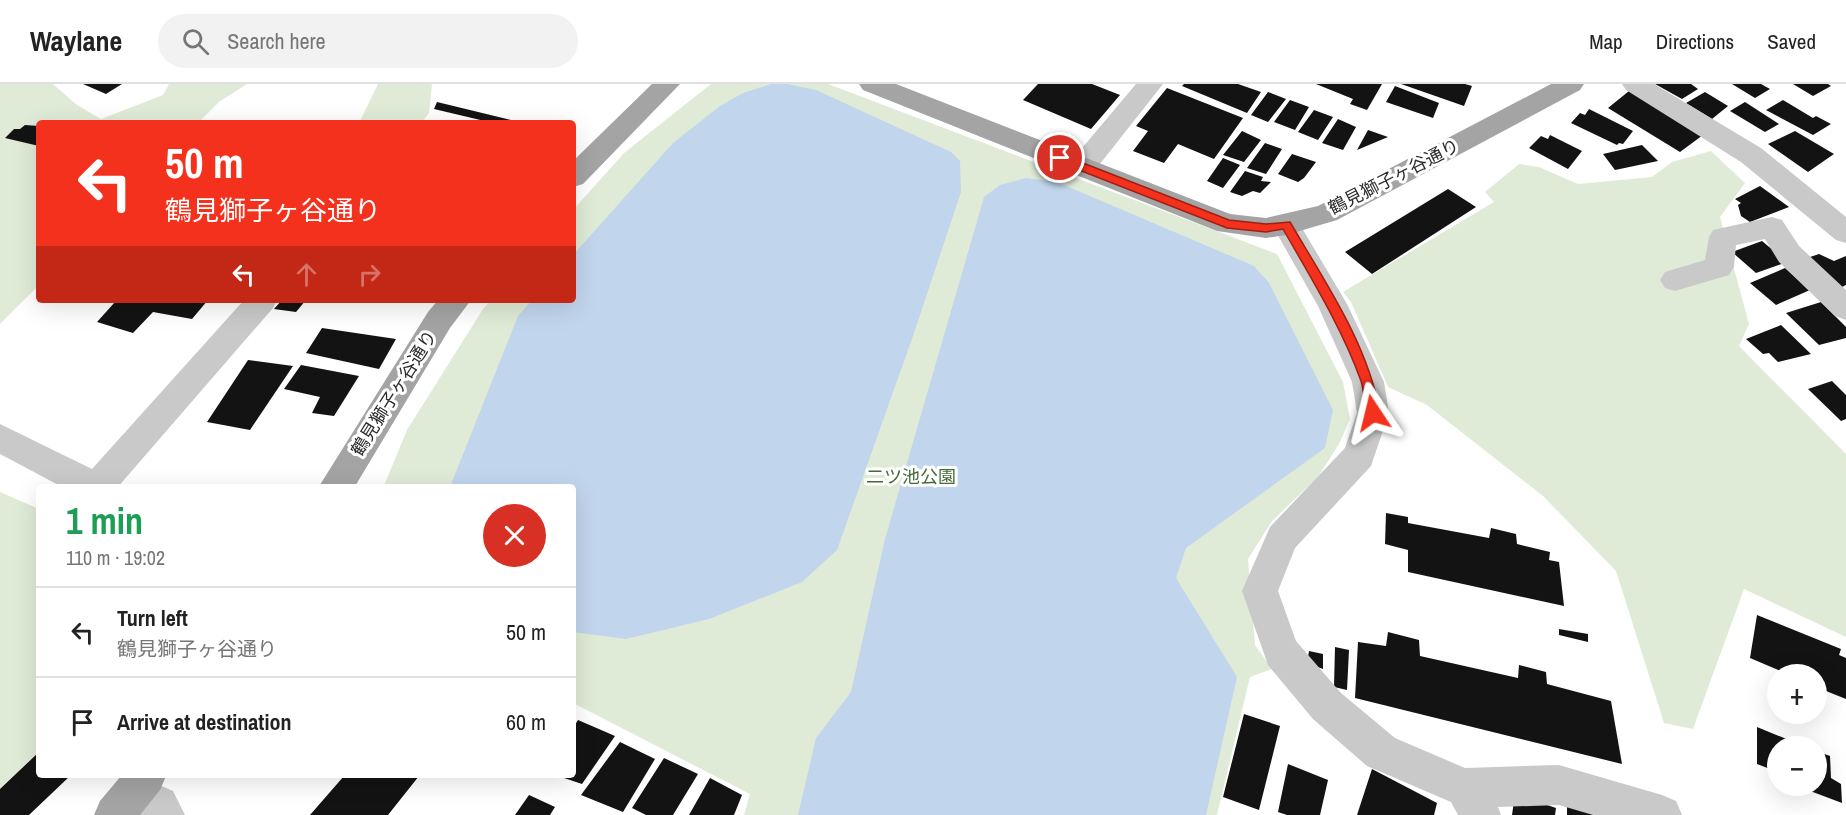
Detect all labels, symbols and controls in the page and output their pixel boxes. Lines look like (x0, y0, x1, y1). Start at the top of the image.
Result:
search box (158, 14, 578, 68)
text: Waylane (30, 22, 122, 60)
icon: search (179, 25, 212, 58)
text: Search here (227, 26, 326, 56)
text: Map (1589, 27, 1623, 56)
text: Directions (1656, 27, 1734, 56)
text: Saved (1767, 27, 1816, 56)
pin (1034, 132, 1085, 183)
street label: 鶴見獅子ヶ谷通り (1324, 133, 1464, 220)
text: 50 m (165, 135, 244, 191)
icon: arrive (1043, 141, 1076, 174)
icon: left (66, 144, 144, 222)
text: 鶴見獅子ヶ谷通り (165, 192, 381, 228)
icon: left (227, 258, 260, 291)
icon: ahead (290, 258, 323, 291)
icon: right (353, 258, 386, 291)
street label: 鶴見獅子ヶ谷通り (345, 325, 442, 460)
position arrow (1341, 381, 1405, 445)
park label: 二ツ池公園 (866, 464, 956, 489)
text: 1 min (66, 497, 143, 545)
button: close (483, 504, 546, 567)
text: 110 m · 19:02 (66, 544, 165, 571)
text: Turn left (117, 603, 188, 633)
icon: left (66, 616, 99, 649)
text: 50 m (506, 617, 546, 647)
text: 鶴見獅子ヶ谷通り (117, 635, 277, 662)
map controls (1767, 664, 1827, 796)
button: + (1767, 664, 1827, 724)
icon: arrive (66, 706, 99, 739)
text: Arrive at destination (117, 707, 291, 737)
text: 60 m (506, 707, 546, 737)
button: − (1767, 736, 1827, 796)

